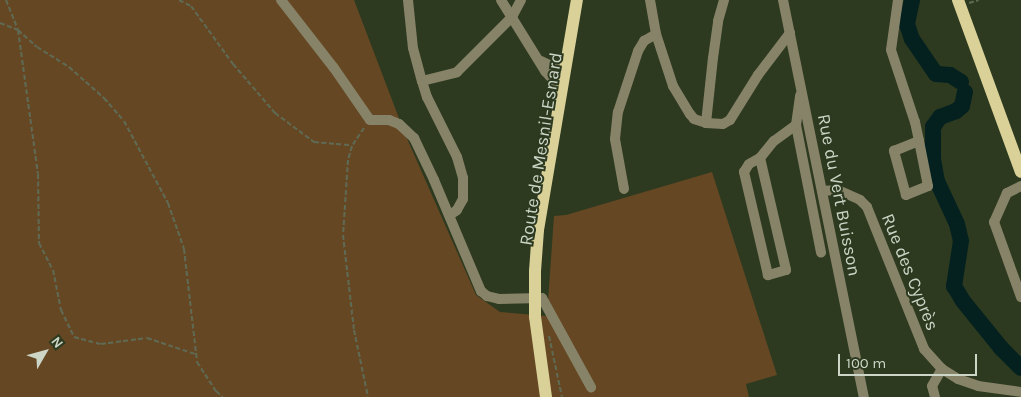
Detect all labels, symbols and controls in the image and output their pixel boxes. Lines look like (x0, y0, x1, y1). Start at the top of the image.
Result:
street label: Route de Mesnil-Esnard (515, 51, 567, 247)
street label: Rue du Vert Buisson (813, 112, 865, 278)
street label: Rue des Cyprès (877, 210, 943, 334)
north arrow (20, 327, 70, 377)
text: N (47, 333, 67, 352)
scale bar (841, 344, 980, 376)
text: 100 m (846, 354, 886, 372)

